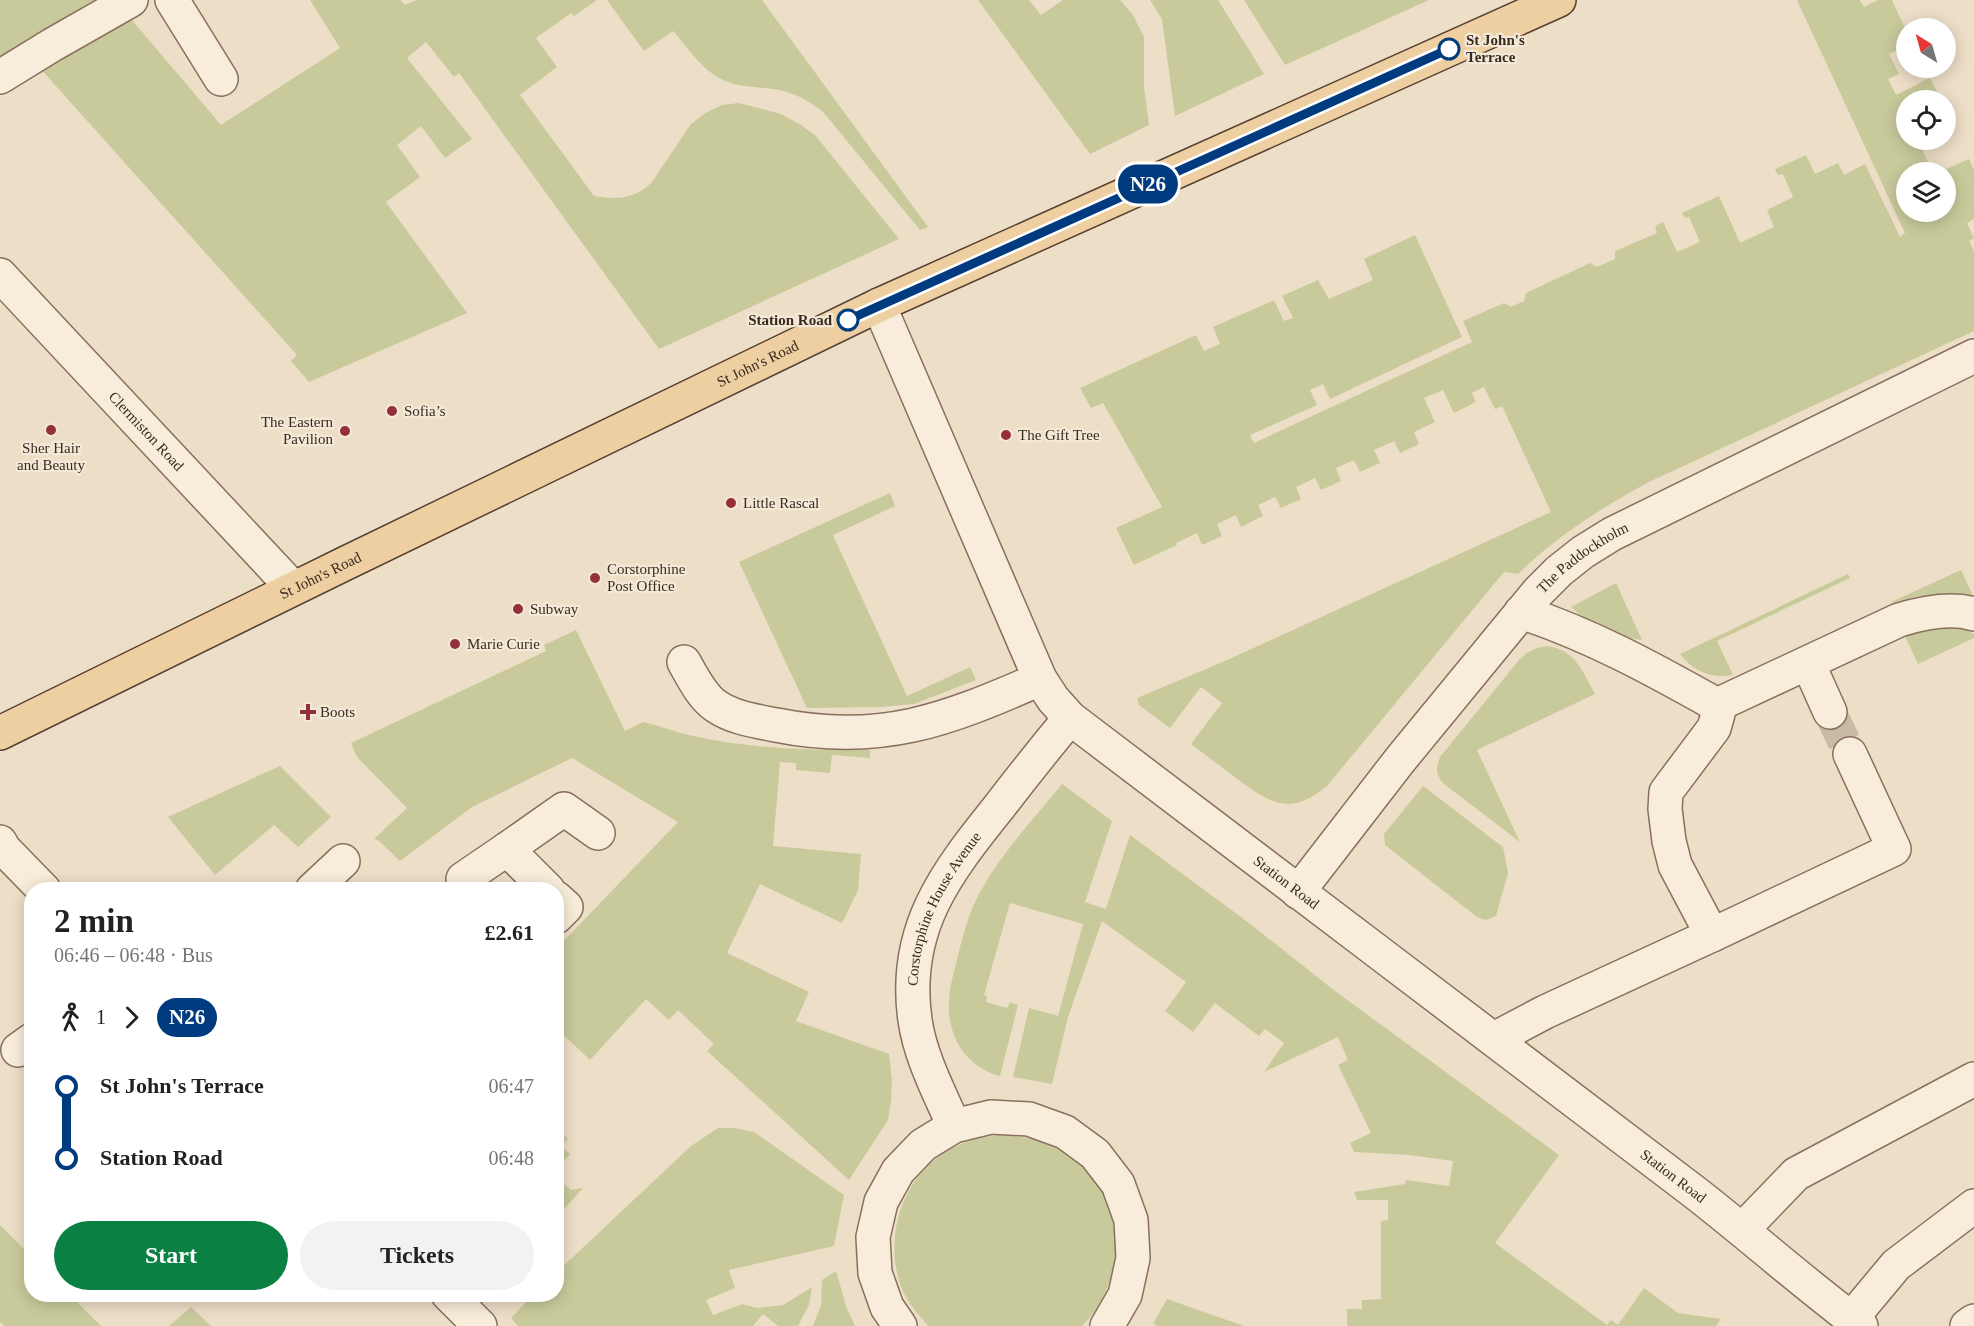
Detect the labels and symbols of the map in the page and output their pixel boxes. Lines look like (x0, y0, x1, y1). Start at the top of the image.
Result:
north arrow (1896, 18, 1956, 78)
place label: St John's Terrace (1466, 32, 1525, 65)
marker: St John's Terrace (1438, 38, 1460, 60)
line badge: N26 (1114, 164, 1182, 204)
marker: Station Road (837, 309, 859, 331)
place label: Station Road (748, 312, 833, 328)
street label: St John's Road (714, 337, 802, 390)
street label: Clermiston Road (106, 388, 187, 474)
place label: Sofia’s (404, 403, 446, 419)
marker: Sofia’s (385, 404, 399, 418)
place label: The Eastern Pavilion (261, 414, 333, 447)
marker: Sher Hair and Beauty (44, 423, 58, 437)
marker: The Eastern Pavilion (338, 424, 352, 438)
place label: The Gift Tree (1018, 427, 1100, 443)
marker: The Gift Tree (999, 428, 1013, 442)
place label: Sher Hair and Beauty (17, 440, 85, 473)
place label: Little Rascal (743, 495, 819, 511)
marker: Little Rascal (724, 496, 738, 510)
street label: The Paddockholm (1534, 519, 1631, 596)
street label: St John's Road (277, 549, 364, 602)
place label: Corstorphine Post Office (607, 561, 686, 594)
marker: Corstorphine Post Office (588, 571, 602, 585)
place label: Subway (530, 601, 579, 617)
marker: Subway (511, 602, 525, 616)
place label: Marie Curie (467, 636, 540, 652)
marker: Marie Curie (448, 637, 462, 651)
place label: Boots (320, 704, 355, 720)
marker: Boots (301, 705, 315, 719)
street label: Corstorphine House Avenue (905, 828, 984, 986)
street label: Station Road (1250, 852, 1323, 912)
street label: Station Road (1637, 1146, 1710, 1206)

